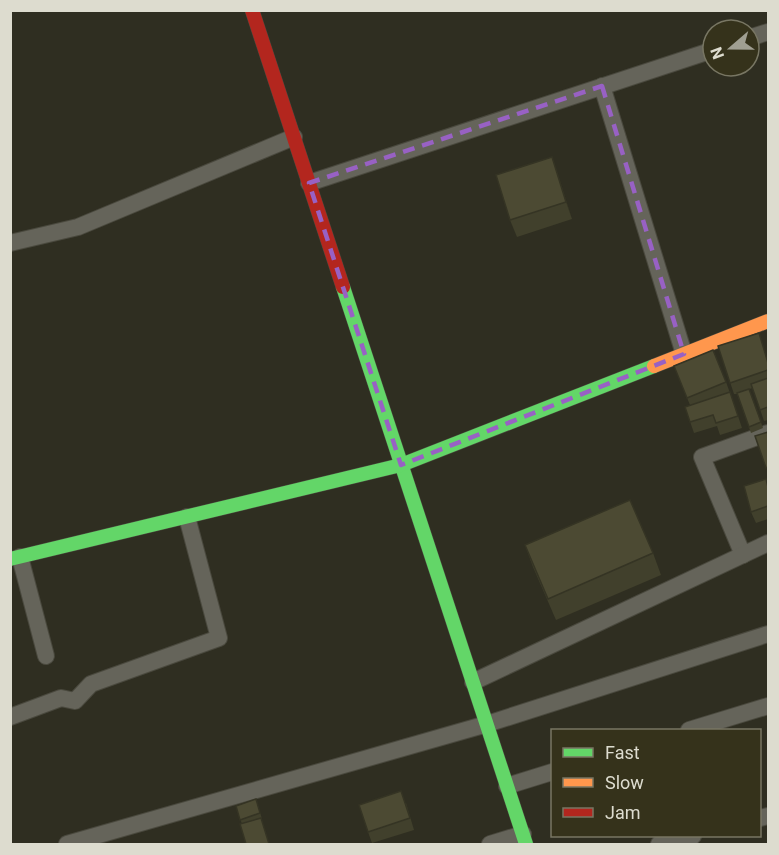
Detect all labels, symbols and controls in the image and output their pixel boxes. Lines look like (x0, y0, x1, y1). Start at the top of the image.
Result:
north arrow (701, 18, 761, 78)
text: N (707, 44, 728, 62)
legend (551, 729, 761, 837)
text: Fast (605, 742, 640, 763)
text: Slow (605, 772, 644, 793)
text: Jam (605, 802, 641, 823)

